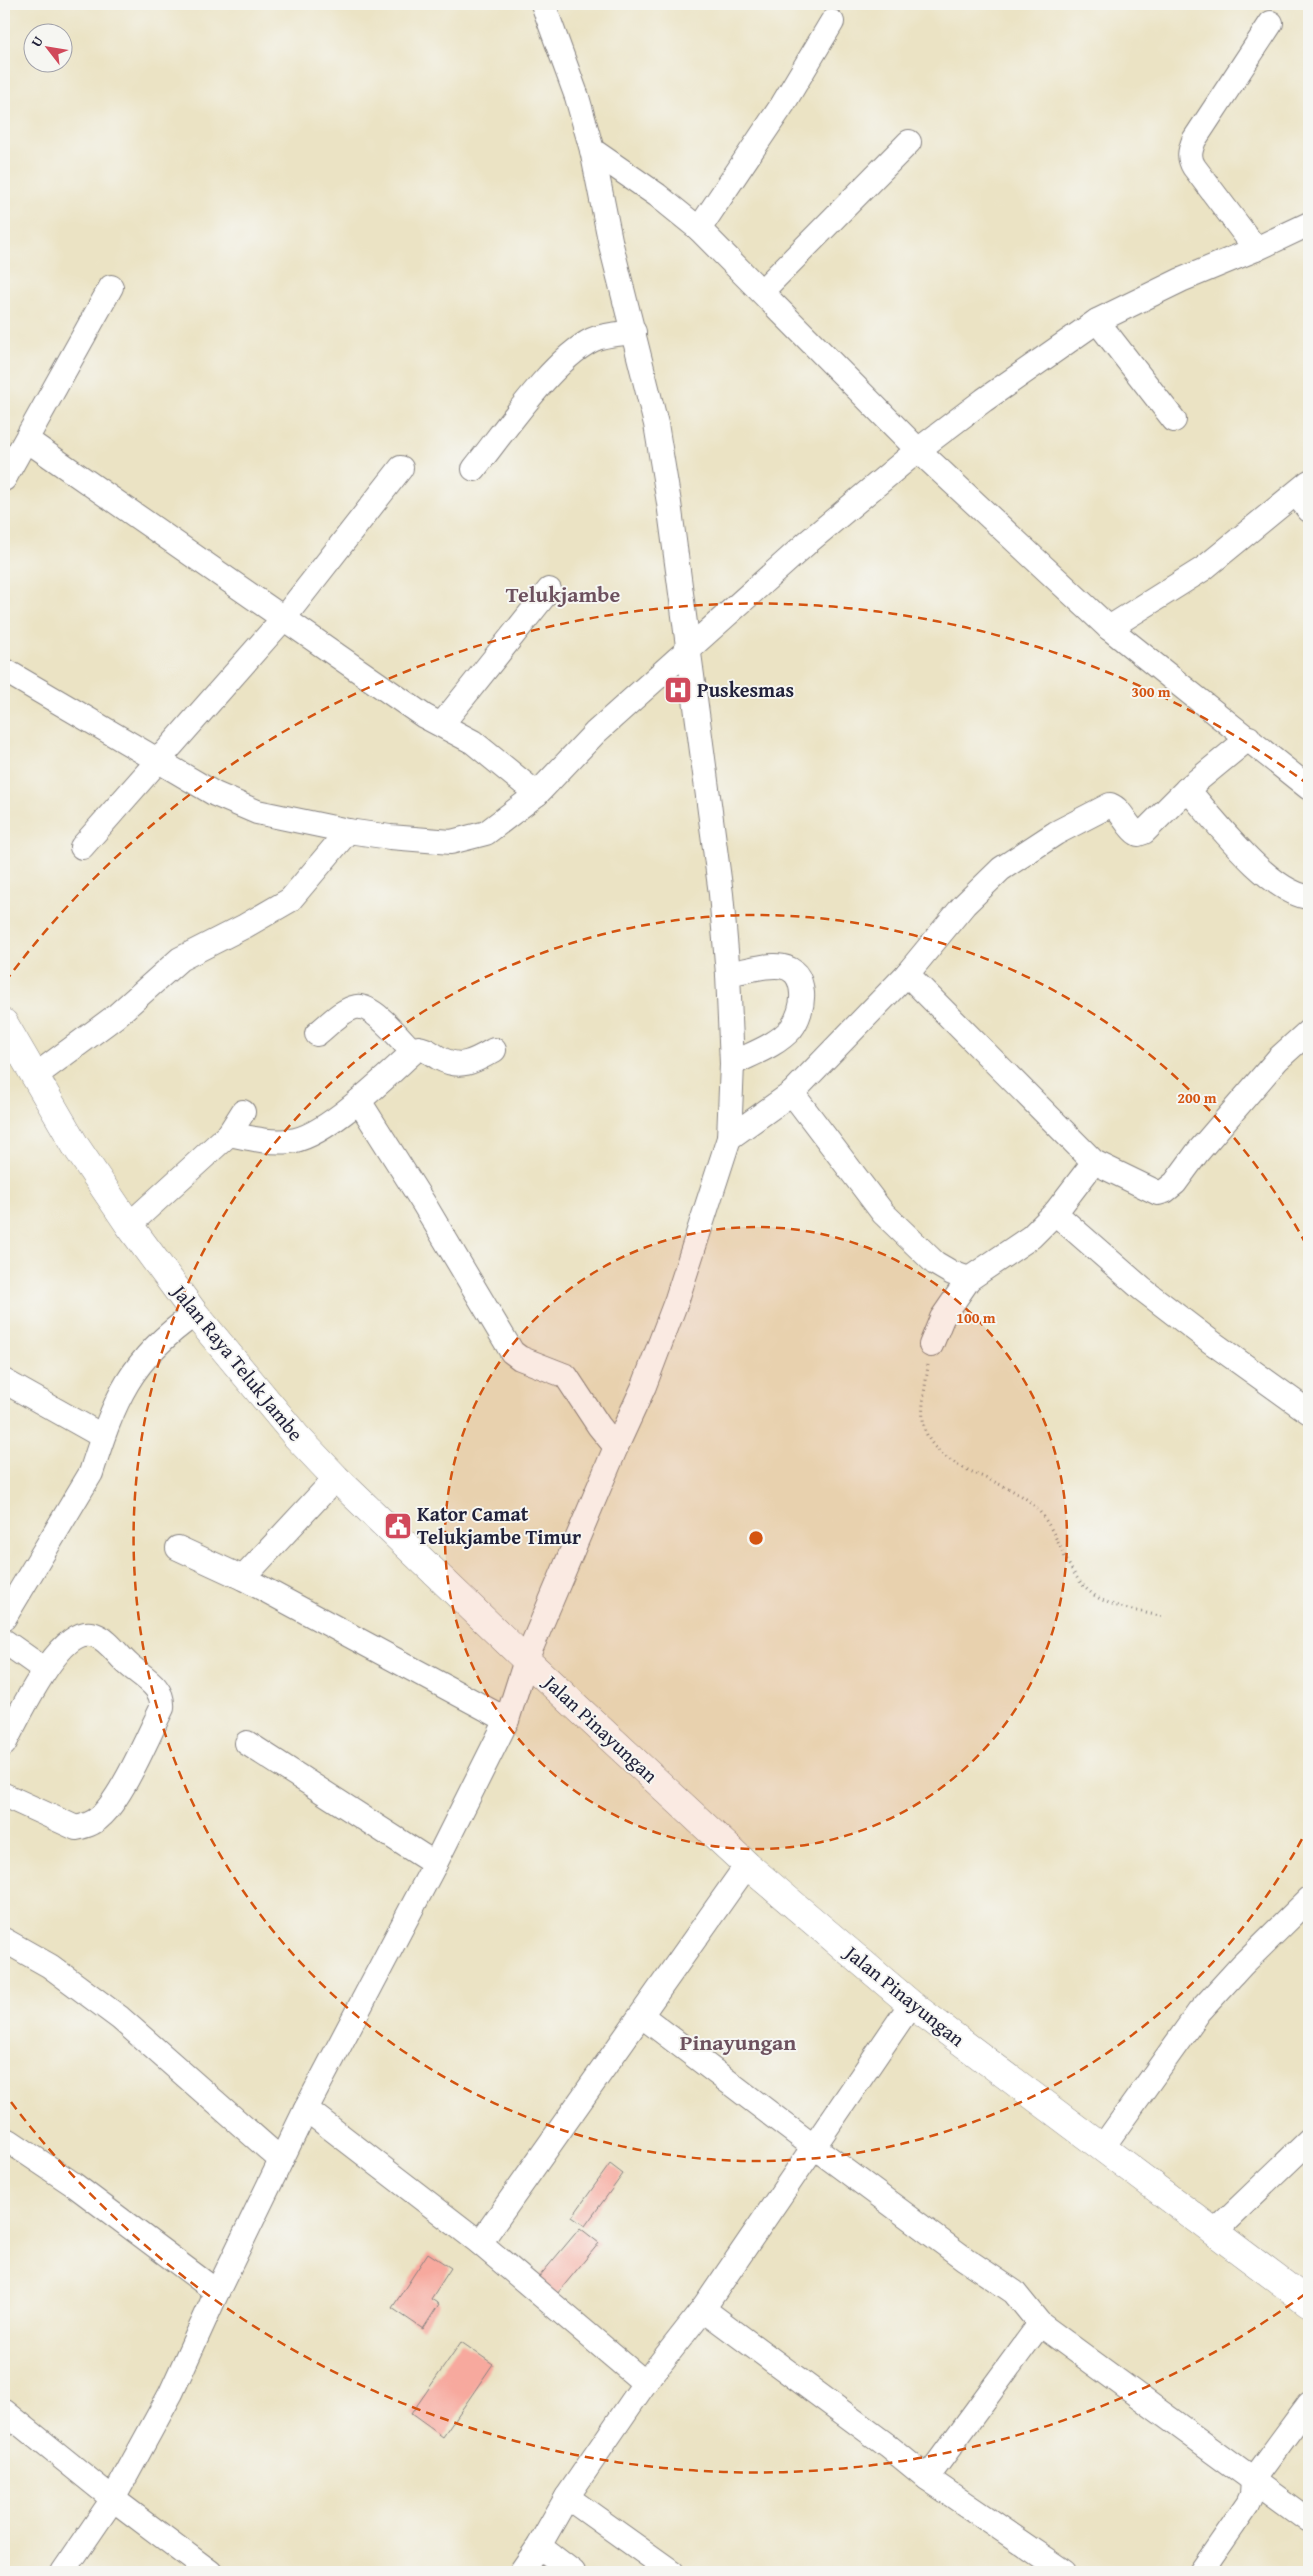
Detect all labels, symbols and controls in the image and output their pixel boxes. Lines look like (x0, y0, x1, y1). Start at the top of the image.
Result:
north arrow (22, 22, 72, 72)
text: U (26, 32, 48, 50)
district label: Telukjambe (506, 578, 620, 610)
hospital icon: Puskesmas (663, 675, 693, 705)
place label: Puskesmas (697, 675, 794, 704)
text: 300 m (1131, 681, 1171, 702)
text: 200 m (1177, 1087, 1217, 1108)
street label: Jalan Raya Teluk Jambe (164, 1276, 311, 1447)
text: 100 m (956, 1307, 996, 1328)
place label: Kator Camat Telukjambe Timur (417, 1499, 581, 1551)
public building icon: Kator Camat Telukjambe Timur (383, 1511, 413, 1541)
centre of rings (747, 1529, 765, 1547)
street label: Jalan Pinayungan (536, 1666, 665, 1789)
street label: Jalan Pinayungan (837, 1936, 971, 2053)
district label: Pinayungan (680, 2026, 796, 2058)

